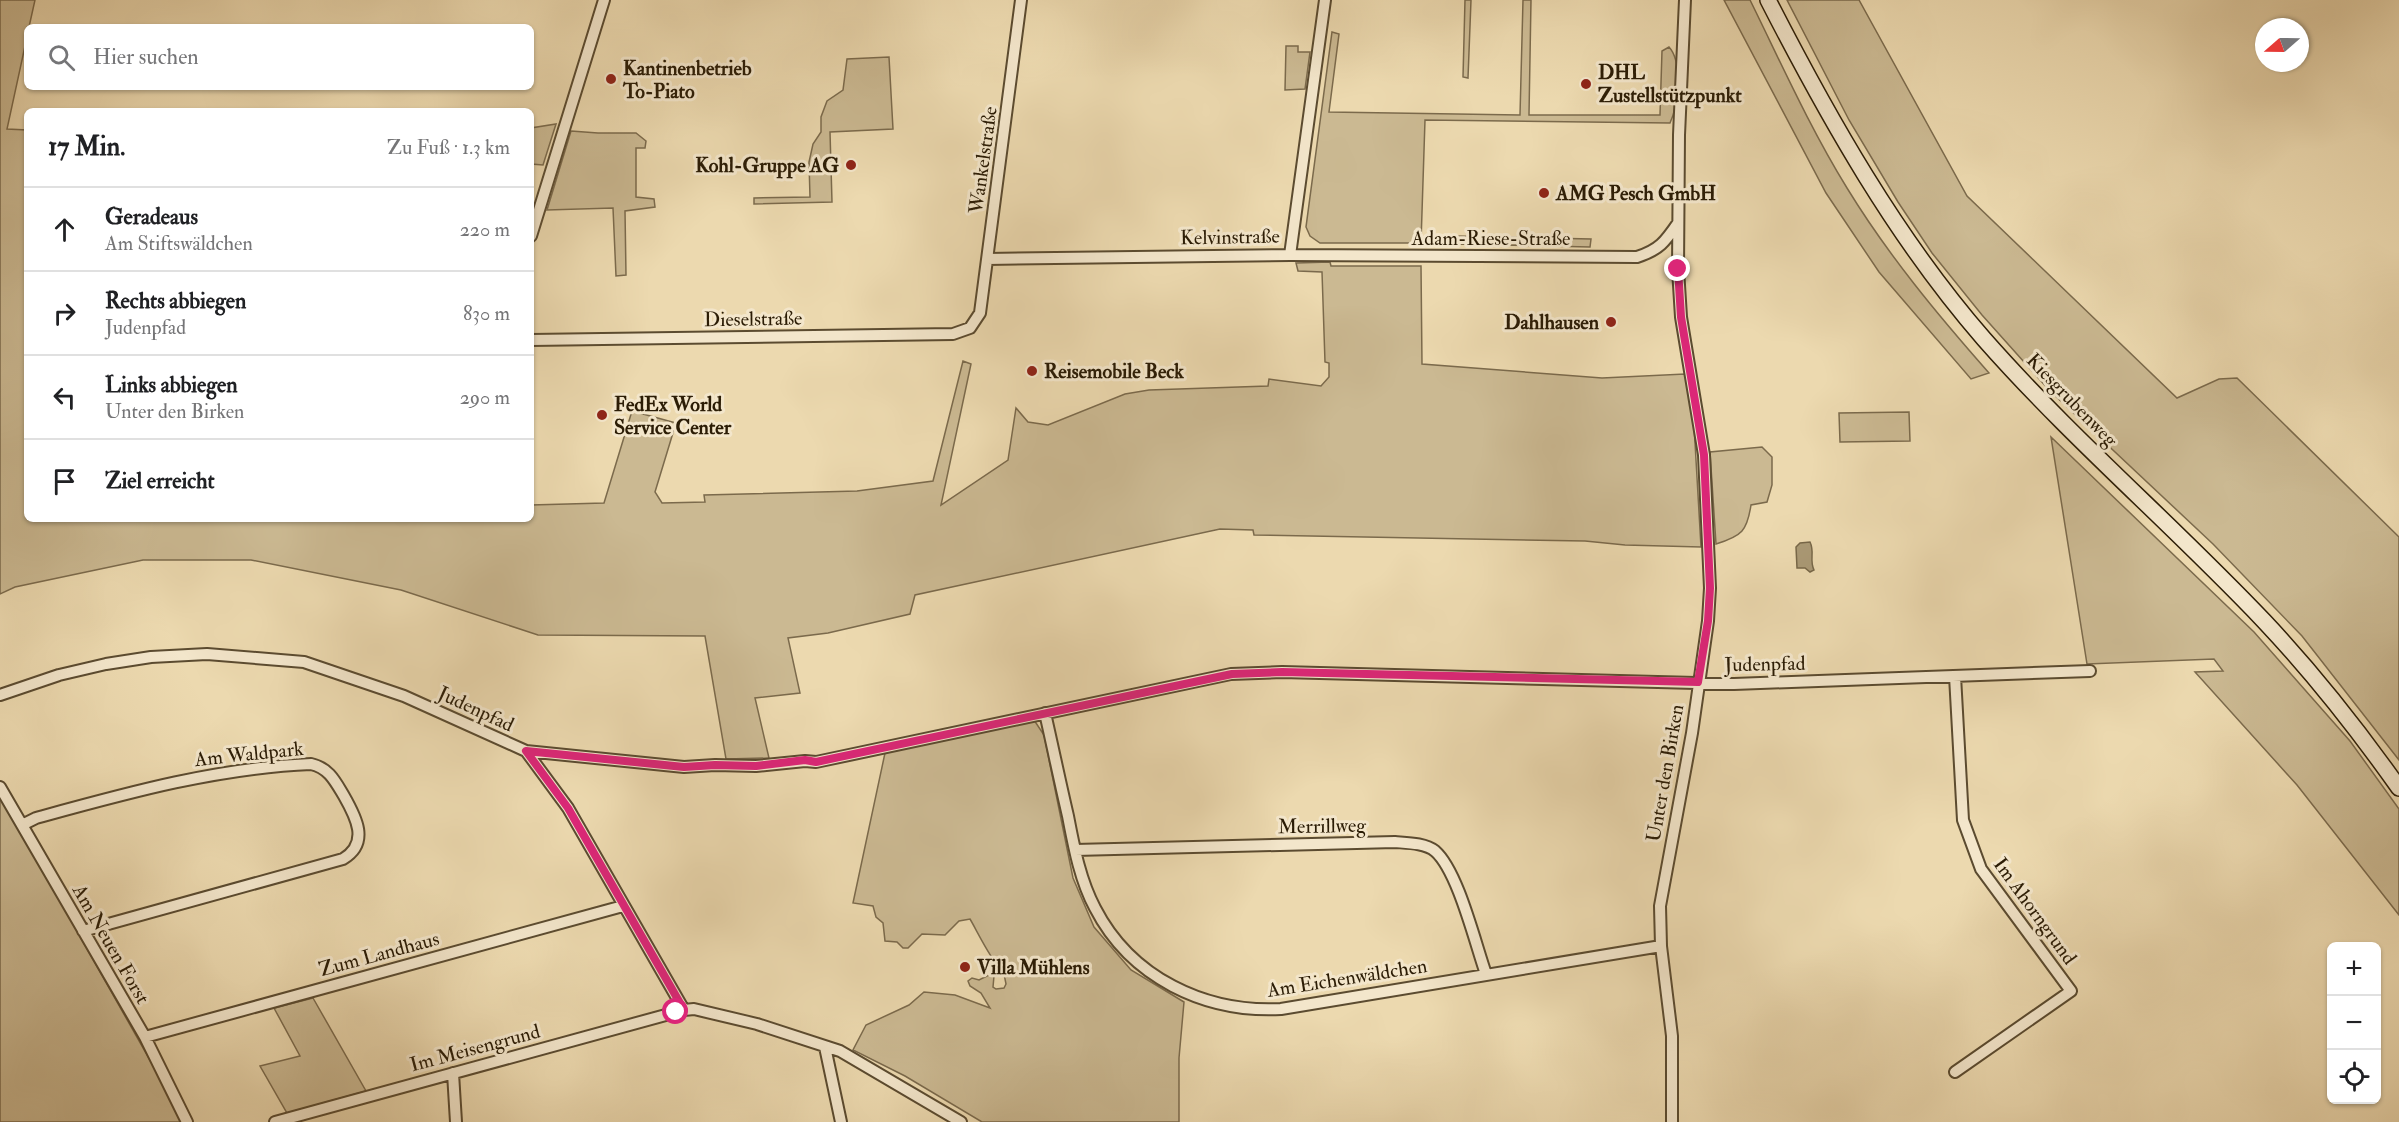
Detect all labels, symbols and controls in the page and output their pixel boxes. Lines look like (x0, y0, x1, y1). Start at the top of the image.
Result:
north arrow (2255, 18, 2309, 72)
search box (24, 24, 534, 90)
icon: search (45, 41, 78, 74)
text: Hier suchen (93, 43, 199, 71)
place label: Kantinenbetrieb To-Piato (622, 56, 752, 104)
place label: DHL Zustellstützpunkt (1598, 60, 1742, 109)
marker: Kantinenbetrieb To-Piato (604, 72, 618, 86)
marker: DHL Zustellstützpunkt (1579, 77, 1593, 91)
street label: Wankelstraße (963, 105, 1003, 216)
text: 17 Min. (48, 131, 125, 163)
text: Zu Fuß · 1.3 km (387, 135, 510, 160)
place label: Kohl-Gruppe AG (695, 153, 839, 179)
marker: Kohl-Gruppe AG (844, 158, 858, 172)
place label: AMG Pesch GmbH (1555, 181, 1716, 206)
marker: AMG Pesch GmbH (1537, 186, 1551, 200)
text: Geradeaus (105, 203, 198, 231)
icon: ahead (48, 213, 81, 246)
text: 220 m (460, 217, 510, 242)
street label: Kelvinstraße (1180, 224, 1280, 250)
street label: Adam-Riese-Straße (1411, 226, 1570, 251)
text: Am Stiftswäldchen (105, 231, 253, 256)
route end (1664, 255, 1690, 281)
text: Rechts abbiegen (105, 287, 246, 315)
icon: right (48, 297, 81, 330)
text: 830 m (463, 301, 510, 326)
street label: Dieselstraße (704, 306, 802, 332)
place label: Dahlhausen (1504, 310, 1600, 335)
text: Judenpfad (105, 315, 186, 340)
marker: Dahlhausen (1604, 315, 1618, 329)
street label: Kiesgrubenweg (2021, 348, 2124, 453)
place label: Reisemobile Beck (1044, 359, 1184, 384)
marker: Reisemobile Beck (1025, 364, 1039, 378)
text: Links abbiegen (105, 371, 238, 399)
icon: left (48, 381, 81, 414)
text: 290 m (460, 385, 510, 410)
place label: FedEx World Service Center (614, 392, 732, 440)
text: Unter den Birken (105, 399, 244, 424)
marker: FedEx World Service Center (595, 408, 609, 422)
icon: arrive (48, 465, 81, 498)
text: Ziel erreicht (105, 467, 215, 495)
street label: Judenpfad (1723, 651, 1806, 678)
street label: Judenpfad (433, 680, 518, 738)
street label: Unter den Birken (1641, 702, 1689, 844)
street label: Am Waldpark (192, 736, 305, 773)
street label: Merrillweg (1278, 813, 1367, 839)
street label: Im Ahorngrund (1988, 853, 2082, 969)
street label: Am Neuen Forst (66, 879, 156, 1009)
street label: Zum Landhaus (316, 926, 442, 982)
map controls (2327, 942, 2381, 1104)
button: + (2327, 942, 2381, 996)
street label: Am Eichenwäldchen (1264, 953, 1429, 1003)
place label: Villa Mühlens (976, 955, 1090, 980)
marker: Villa Mühlens (958, 960, 972, 974)
button: − (2327, 996, 2381, 1050)
route start (662, 998, 688, 1024)
street label: Im Meisengrund (407, 1019, 543, 1077)
button: locate (2327, 1050, 2381, 1104)

